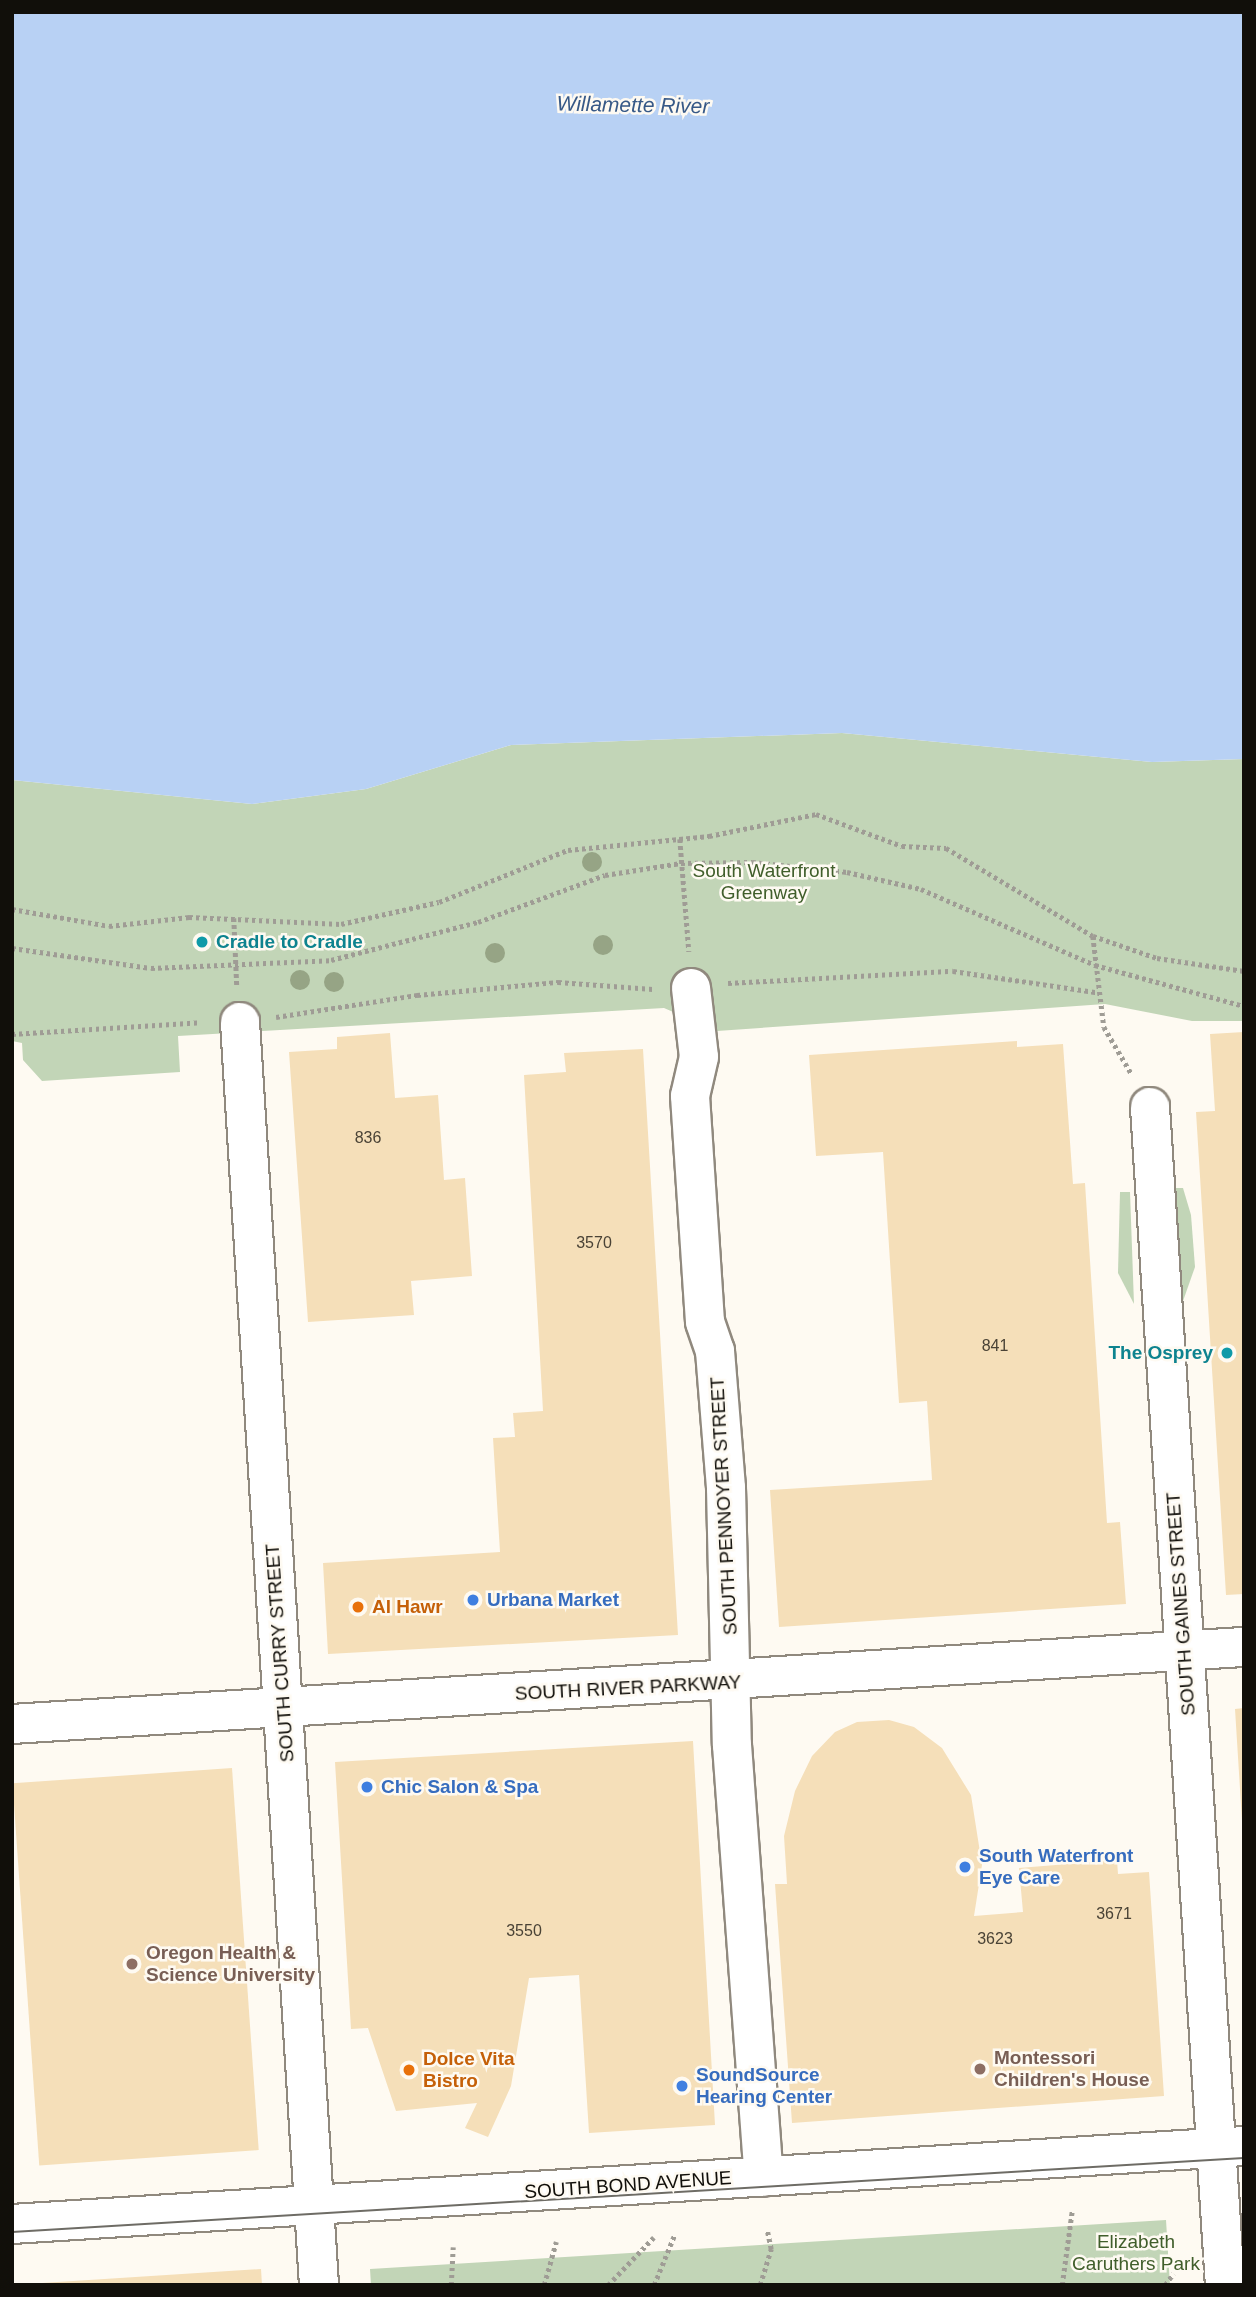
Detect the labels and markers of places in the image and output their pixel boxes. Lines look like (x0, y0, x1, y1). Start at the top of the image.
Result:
place label: Cradle to Cradle (216, 931, 363, 953)
marker: Cradle to Cradle (194, 934, 210, 950)
place label: The Osprey (1108, 1342, 1213, 1364)
marker: The Osprey (1219, 1345, 1235, 1361)
place label: Urbana Market (487, 1589, 619, 1611)
marker: Urbana Market (465, 1592, 481, 1608)
place label: Al Hawr (372, 1596, 443, 1618)
marker: Al Hawr (350, 1599, 366, 1615)
place label: Chic Salon & Spa (381, 1776, 538, 1798)
marker: Chic Salon & Spa (359, 1779, 375, 1795)
place label: South Waterfront Eye Care (979, 1845, 1133, 1889)
marker: South Waterfront Eye Care (957, 1859, 973, 1875)
place label: Oregon Health & Science University (146, 1942, 315, 1986)
marker: Oregon Health & Science University (124, 1956, 140, 1972)
place label: Montessori Children's House (994, 2047, 1149, 2091)
place label: Dolce Vita Bistro (423, 2048, 515, 2092)
marker: Montessori Children's House (972, 2061, 988, 2077)
marker: Dolce Vita Bistro (401, 2062, 417, 2078)
place label: SoundSource Hearing Center (696, 2064, 832, 2108)
marker: SoundSource Hearing Center (674, 2078, 690, 2094)

